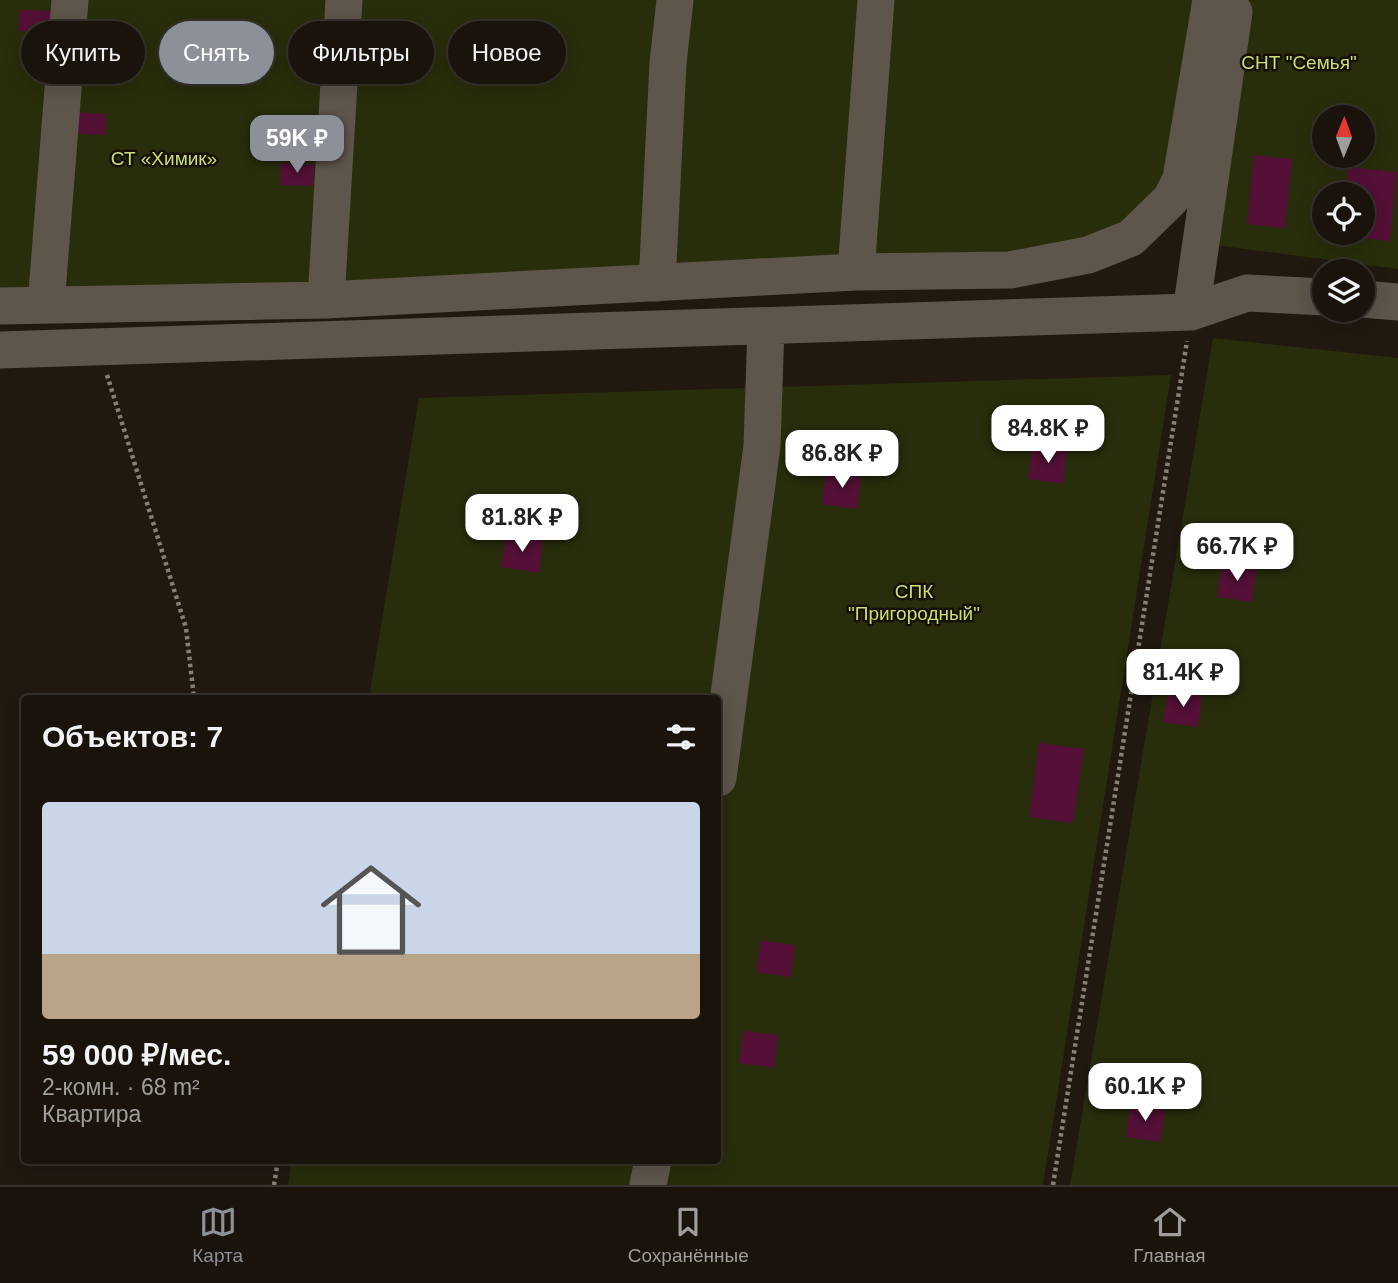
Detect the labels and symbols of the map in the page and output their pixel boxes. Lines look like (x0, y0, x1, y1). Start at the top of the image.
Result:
park label: СНТ "Семья" (1241, 52, 1357, 73)
north arrow (1312, 105, 1376, 168)
pin: 59K ₽ (248, 116, 346, 175)
park label: СТ «Химик» (111, 148, 217, 169)
pin: 84.8K ₽ (983, 406, 1113, 465)
pin: 86.8K ₽ (777, 430, 907, 490)
pin: 81.8K ₽ (457, 494, 587, 554)
pin: 66.7K ₽ (1172, 524, 1302, 583)
park label: СПК "Пригородный" (848, 581, 980, 624)
pin: 81.4K ₽ (1118, 650, 1248, 709)
pin: 60.1K ₽ (1080, 1064, 1210, 1123)

